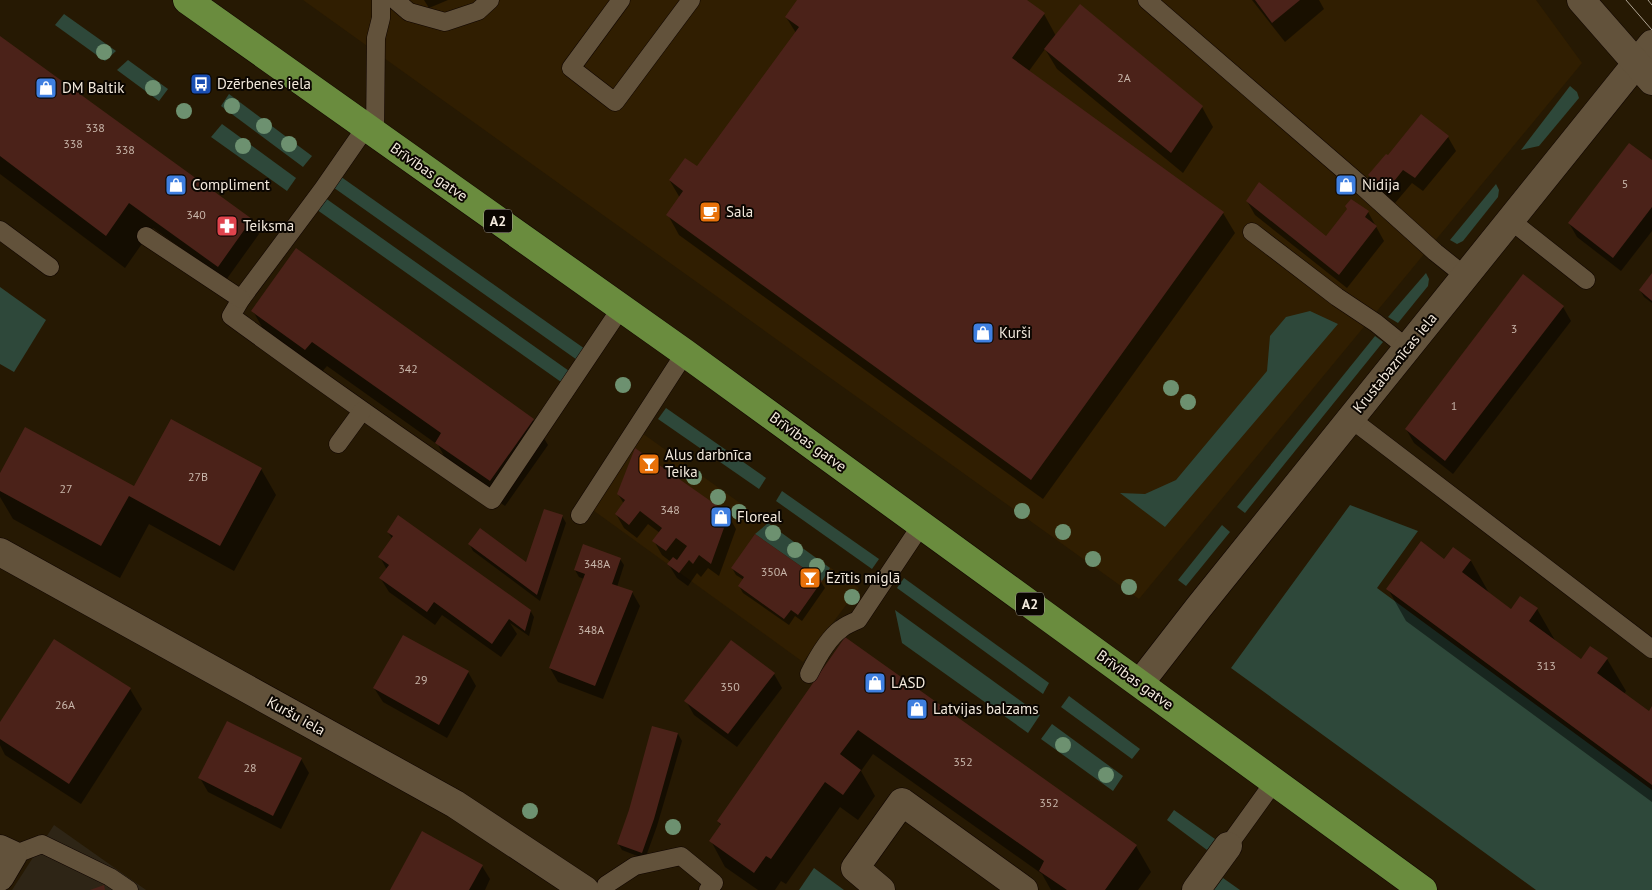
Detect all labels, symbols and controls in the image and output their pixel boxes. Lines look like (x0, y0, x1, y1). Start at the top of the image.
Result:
house number: 2A (1117, 70, 1131, 85)
bus stop icon: Dzērbenes iela (189, 72, 213, 96)
place label: Dzērbenes iela (217, 74, 311, 93)
shop icon: DM Baltik (34, 76, 58, 100)
place label: DM Baltik (62, 78, 125, 97)
house number: 338 (85, 120, 105, 135)
house number: 338 (63, 136, 83, 151)
street label: Brīvības gatve (387, 138, 472, 205)
house number: 338 (115, 142, 135, 157)
shop icon: Compliment (164, 173, 188, 197)
shop icon: Nidija (1334, 173, 1358, 197)
place label: Compliment (192, 175, 270, 194)
place label: Nidija (1362, 175, 1400, 194)
house number: 5 (1622, 176, 1628, 191)
cafe icon: Sala (698, 200, 722, 224)
place label: Sala (726, 202, 753, 221)
house number: 340 (186, 207, 206, 222)
road number: A2 (484, 210, 512, 232)
pharmacy icon: Teiksma (215, 214, 239, 238)
place label: Teiksma (243, 216, 294, 235)
street label: Krustabaznīcas iela (1348, 309, 1441, 417)
shop icon: Kurši (971, 321, 995, 345)
house number: 3 (1511, 321, 1517, 336)
place label: Kurši (999, 323, 1031, 342)
house number: 342 (398, 361, 418, 376)
house number: 1 (1451, 398, 1457, 413)
street label: Brīvības gatve (766, 407, 850, 476)
place label: Alus darbnīca Teika (665, 445, 752, 481)
bar icon: Alus darbnīca Teika (637, 452, 661, 476)
house number: 27B (188, 469, 208, 484)
house number: 27 (59, 481, 73, 496)
house number: 348 (660, 502, 680, 517)
shop icon: Floreal (709, 505, 733, 529)
place label: Floreal (737, 507, 782, 526)
house number: 348A (584, 556, 610, 571)
house number: 350A (761, 564, 787, 579)
bar icon: Ezītis miglā (798, 566, 822, 590)
place label: Ezītis miglā (826, 568, 900, 587)
road number: A2 (1016, 592, 1044, 616)
house number: 348A (578, 622, 604, 637)
street label: Brīvības gatve (1093, 645, 1177, 714)
house number: 313 (1536, 658, 1556, 673)
shop icon: LASD (863, 671, 887, 695)
house number: 29 (414, 672, 428, 687)
place label: LASD (891, 673, 925, 692)
house number: 350 (720, 679, 740, 694)
street label: Kuršu iela (264, 692, 329, 739)
house number: 26A (55, 697, 75, 712)
shop icon: Latvijas balzams (905, 697, 929, 721)
place label: Latvijas balzams (933, 699, 1039, 718)
house number: 352 (953, 754, 973, 769)
house number: 28 (243, 760, 257, 775)
house number: 352 (1039, 795, 1059, 810)

